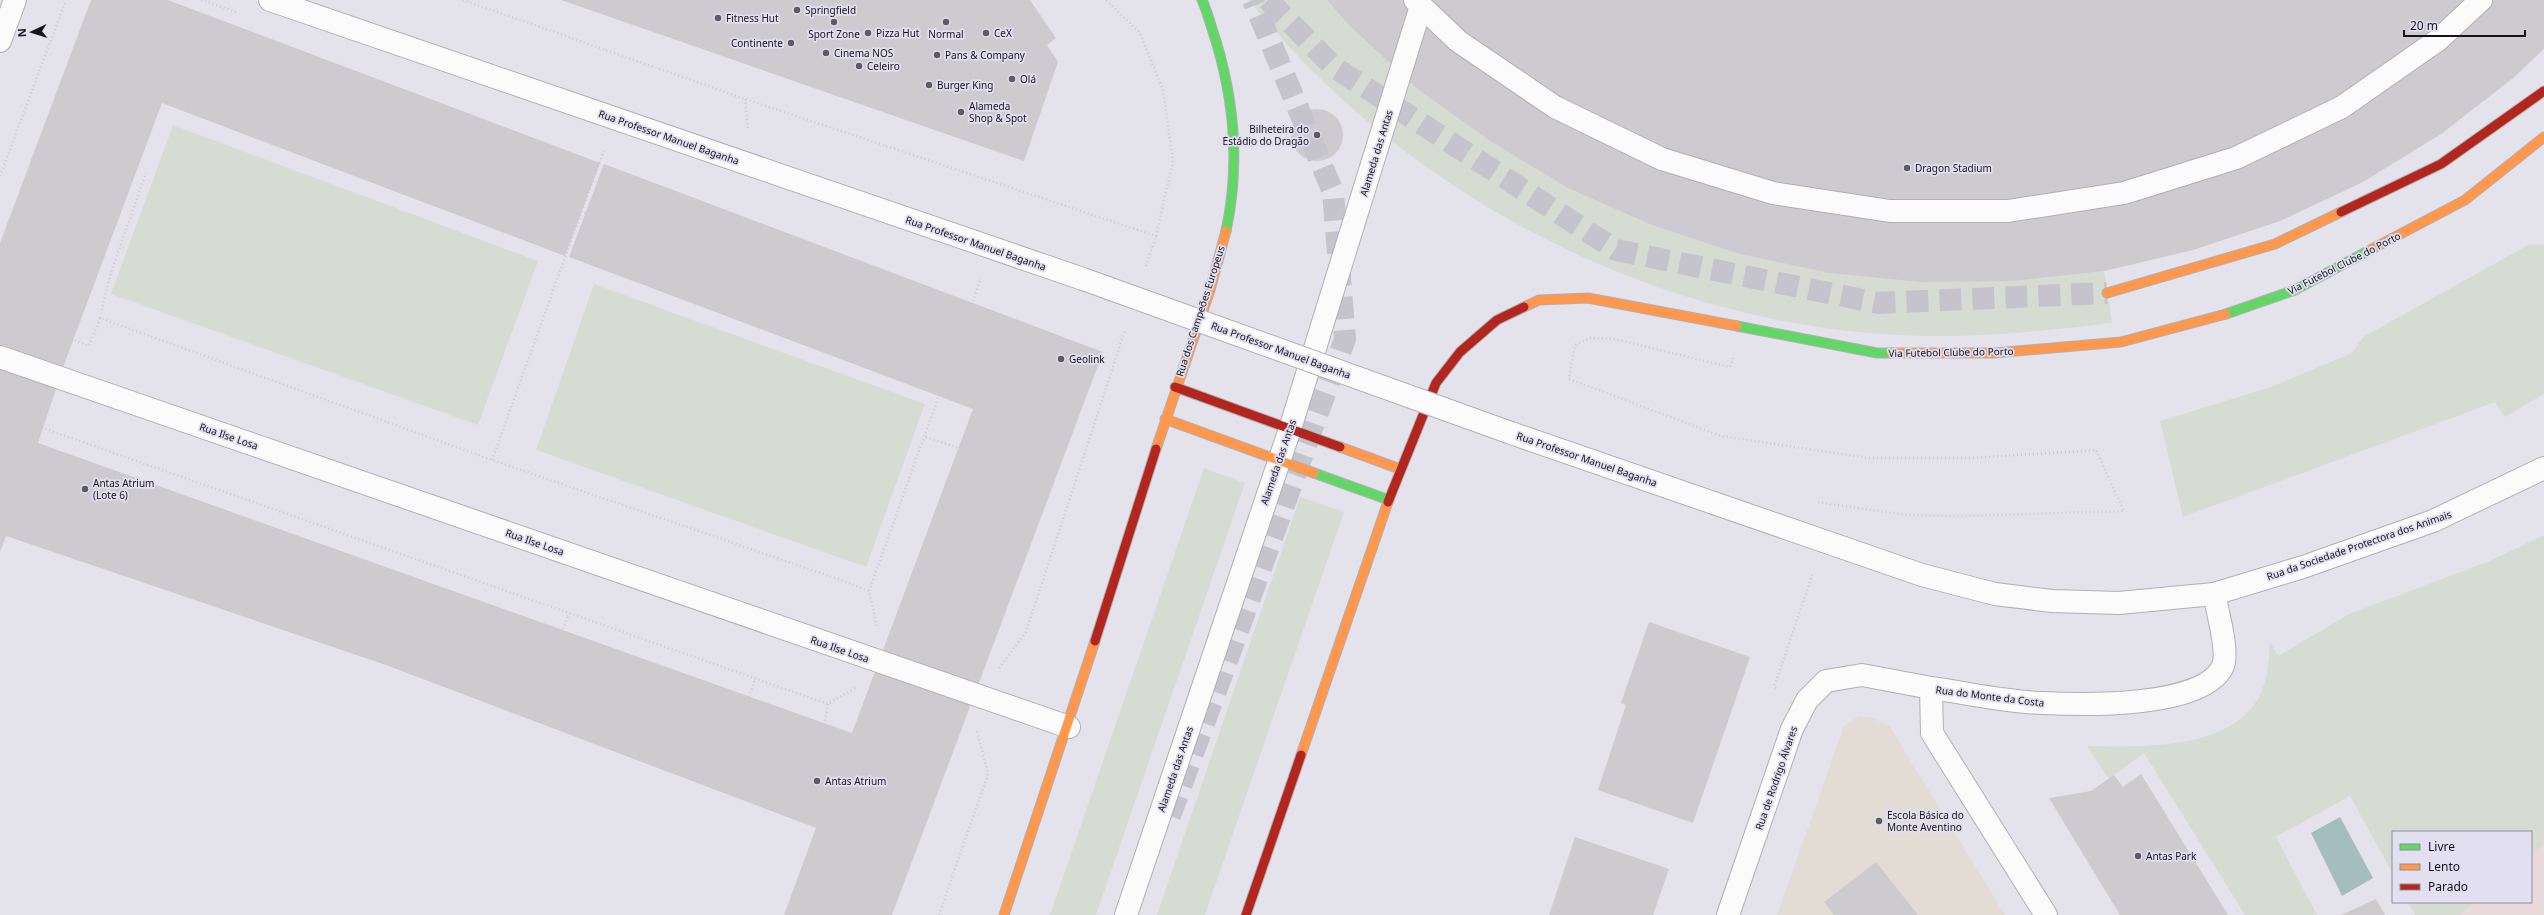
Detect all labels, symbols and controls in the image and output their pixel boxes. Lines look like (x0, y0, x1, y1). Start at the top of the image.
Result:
place label: Springfield (805, 3, 856, 17)
marker: Springfield (792, 5, 802, 15)
place label: Fitness Hut (726, 11, 779, 25)
north arrow (12, 12, 52, 52)
scale bar (2404, 12, 2525, 38)
marker: Fitness Hut (713, 13, 723, 23)
marker: Sport Zone (829, 17, 839, 27)
marker: Normal (941, 17, 951, 27)
text: 20 m (2410, 17, 2438, 34)
place label: Pizza Hut (876, 26, 920, 40)
place label: CeX (994, 26, 1012, 40)
place label: Sport Zone (808, 27, 860, 41)
place label: Normal (928, 27, 964, 41)
text: N (14, 28, 29, 38)
marker: Pizza Hut (863, 28, 873, 38)
marker: CeX (981, 28, 991, 38)
place label: Continente (731, 36, 783, 50)
marker: Continente (786, 38, 796, 48)
place label: Cinema NOS (834, 46, 894, 60)
marker: Cinema NOS (821, 48, 831, 58)
place label: Pans & Company (945, 48, 1026, 62)
marker: Pans & Company (932, 50, 942, 60)
place label: Celeiro (867, 59, 900, 73)
marker: Celeiro (854, 61, 864, 71)
place label: Olá (1020, 72, 1036, 86)
marker: Olá (1007, 74, 1017, 84)
place label: Burger King (937, 78, 993, 92)
marker: Burger King (924, 80, 934, 90)
place label: Alameda Shop & Spot (969, 99, 1027, 125)
street label: Rua Professor Manuel Baganha (597, 106, 741, 168)
marker: Alameda Shop & Spot (956, 107, 966, 117)
street label: Alameda das Antas (1356, 108, 1396, 198)
place label: Bilheteira do Estádio do Dragão (1223, 122, 1309, 148)
marker: Bilheteira do Estádio do Dragão (1312, 130, 1322, 140)
place label: Dragon Stadium (1915, 161, 1992, 175)
marker: Dragon Stadium (1902, 163, 1912, 173)
street label: Rua Professor Manuel Baganha (904, 212, 1048, 274)
street label: Via Futebol Clube do Porto (2285, 228, 2403, 298)
street label: Rua dos Campeões Europeus (1172, 244, 1228, 378)
street label: Rua Professor Manuel Baganha (1209, 318, 1353, 382)
street label: Via Futebol Clube do Porto (1888, 344, 2014, 360)
place label: Geolink (1069, 352, 1105, 366)
marker: Geolink (1056, 354, 1066, 364)
street label: Alameda das Antas (1257, 417, 1299, 507)
street label: Rua Ilse Losa (198, 419, 260, 453)
street label: Rua Professor Manuel Baganha (1515, 428, 1659, 490)
place label: Antas Atrium (Lote 6) (93, 476, 154, 502)
marker: Antas Atrium (Lote 6) (80, 484, 90, 494)
street label: Rua da Sociedade Protectora dos Animais (2265, 507, 2453, 583)
street label: Rua Ilse Losa (504, 525, 566, 559)
street label: Rua Ilse Losa (809, 632, 871, 666)
street label: Rua do Monte da Costa (1935, 682, 2045, 710)
street label: Alameda das Antas (1154, 724, 1196, 814)
street label: Rua de Rodrigo Álvares (1752, 724, 1800, 832)
place label: Antas Atrium (825, 774, 886, 788)
marker: Antas Atrium (812, 776, 822, 786)
place label: Escola Básica do Monte Aventino (1887, 808, 1964, 834)
marker: Escola Básica do Monte Aventino (1874, 816, 1884, 826)
legend (2392, 831, 2532, 903)
text: Livre (2428, 838, 2455, 855)
place label: Antas Park (2146, 849, 2197, 863)
marker: Antas Park (2133, 851, 2143, 861)
text: Lento (2428, 858, 2460, 875)
text: Parado (2428, 878, 2468, 895)

